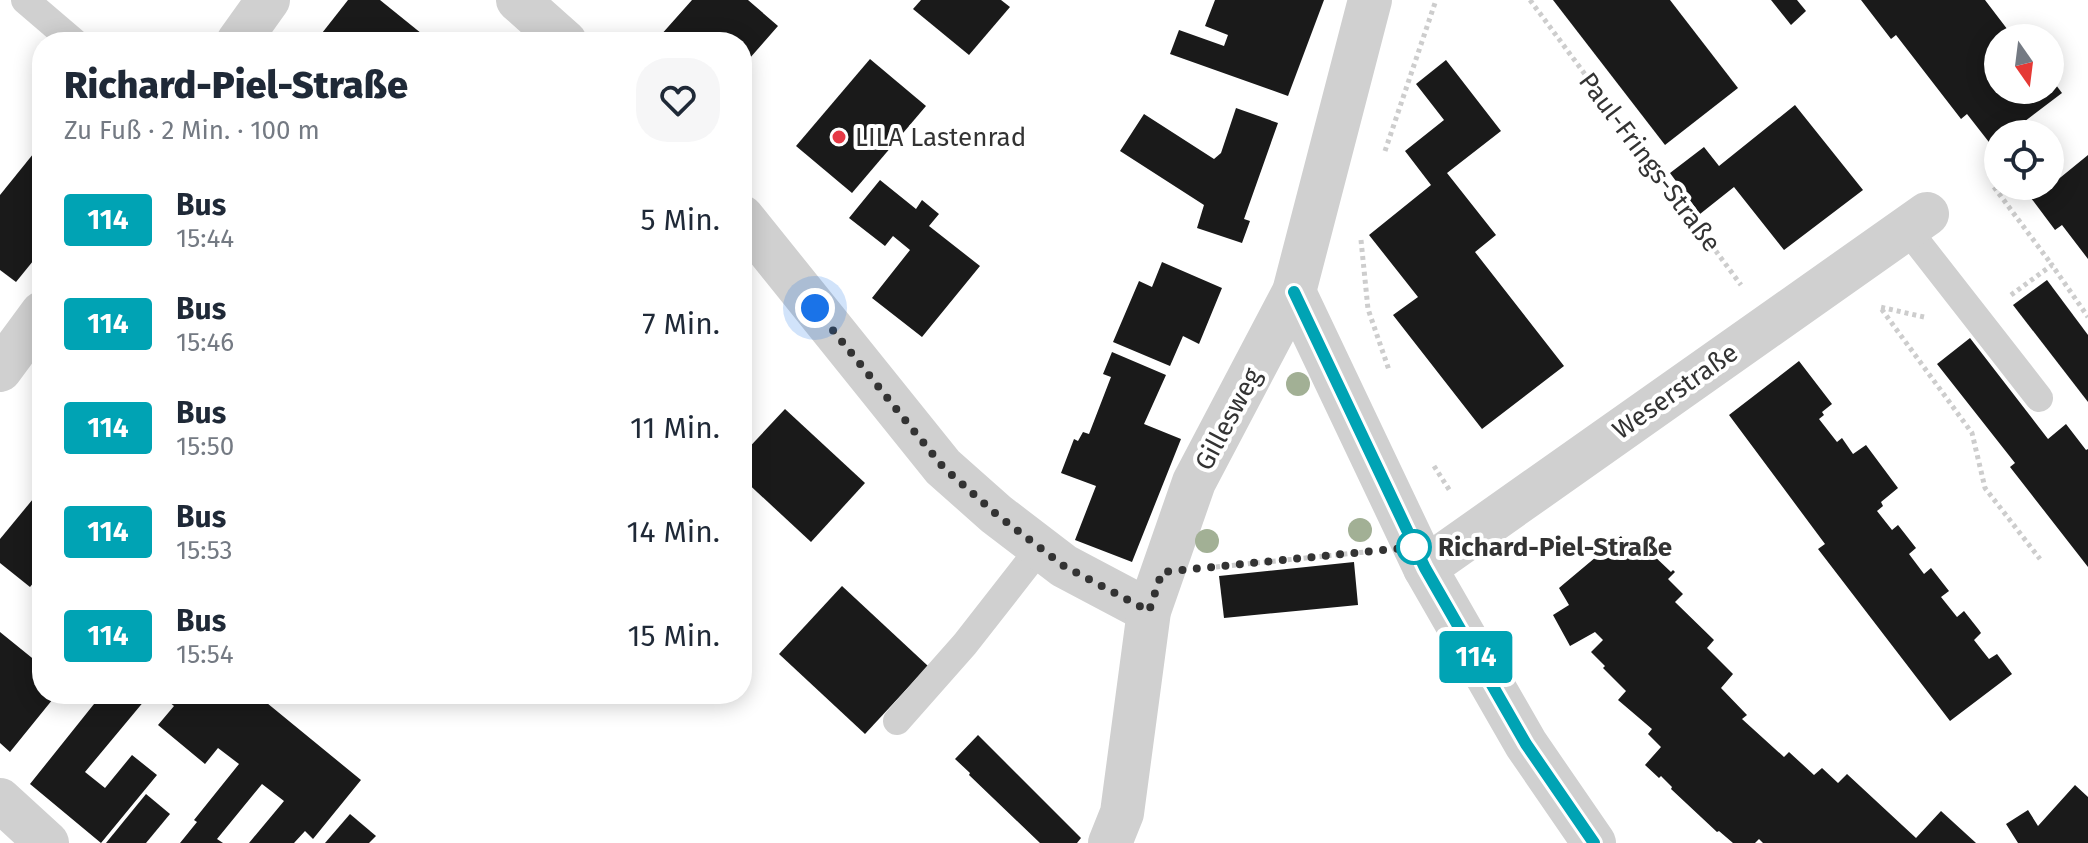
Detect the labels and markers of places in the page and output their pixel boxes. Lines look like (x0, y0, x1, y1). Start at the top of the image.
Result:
place label: LILA Lastenrad (855, 122, 1026, 153)
marker: LILA Lastenrad (830, 128, 848, 146)
marker: Richard-Piel-Straße (1397, 530, 1431, 564)
place label: Richard-Piel-Straße (1438, 532, 1672, 563)

